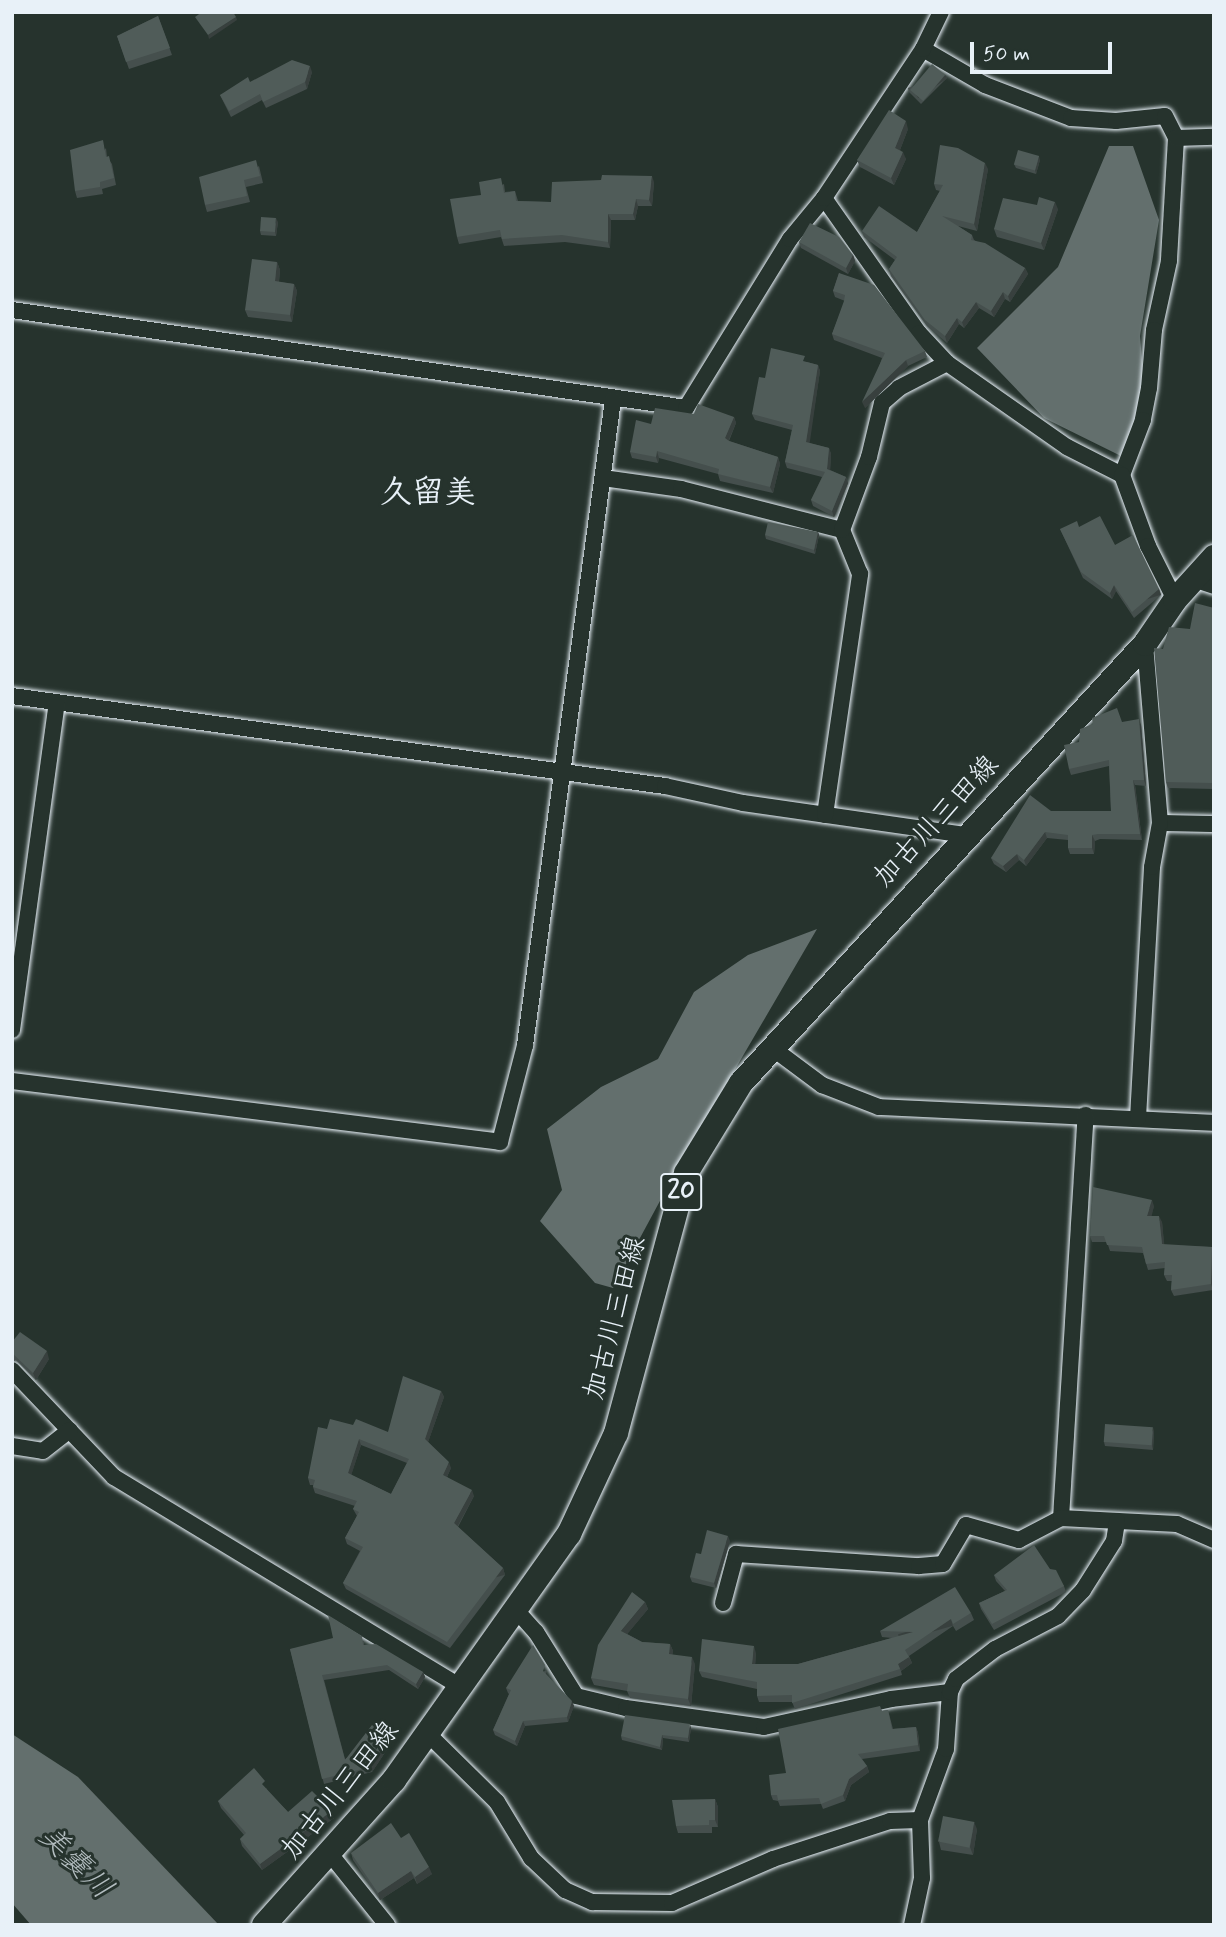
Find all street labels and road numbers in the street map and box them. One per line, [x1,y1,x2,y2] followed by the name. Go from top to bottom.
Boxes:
[867,749,1007,895] street label: 加古川三田線
[660,1170,702,1214] road number: 20
[578,1233,654,1403] street label: 加古川三田線
[275,1715,407,1867] street label: 加古川三田線

